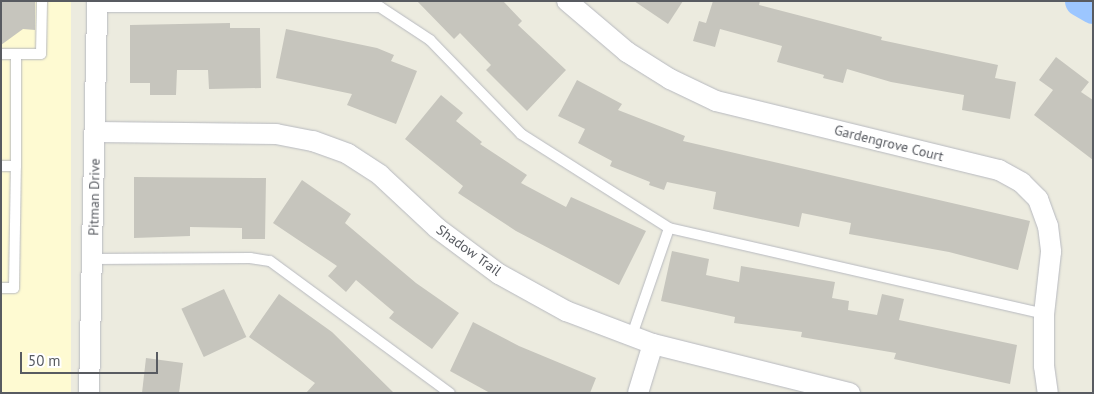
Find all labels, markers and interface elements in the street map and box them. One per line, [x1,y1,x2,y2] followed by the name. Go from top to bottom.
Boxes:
[833,121,945,165] street label: Gardengrove Court
[85,158,103,236] street label: Pitman Drive
[433,221,505,279] street label: Shadow Trail
[22,342,160,374] scale bar
[28,351,61,370] text: 50 m

